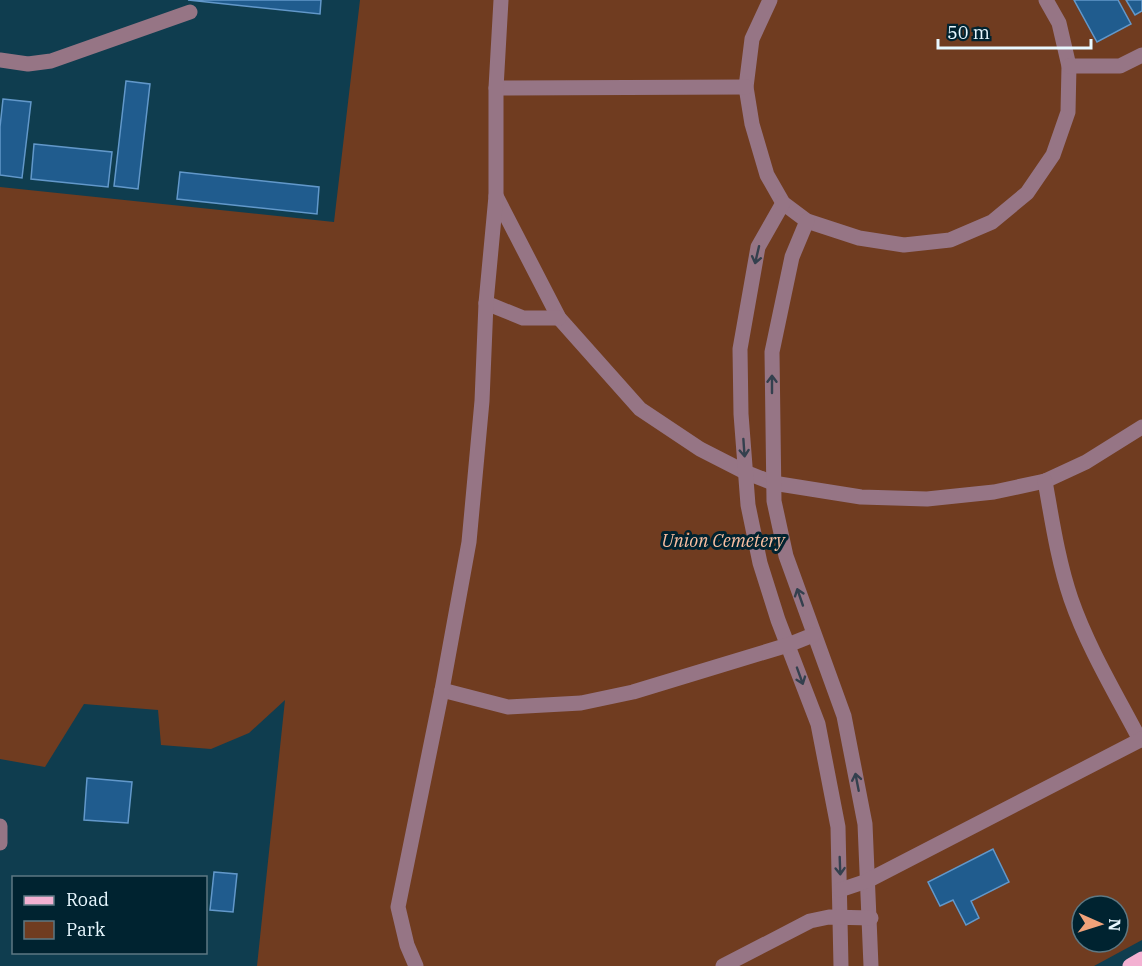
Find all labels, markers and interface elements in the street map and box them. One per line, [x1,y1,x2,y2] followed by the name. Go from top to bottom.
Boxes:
[938,12,1091,50] scale bar
[947,21,990,44] text: 50 m
[751,245,763,264] one-way arrow
[766,375,778,395] one-way arrow
[738,437,749,457] one-way arrow
[661,529,786,552] park label: Union Cemetery
[793,588,804,607] one-way arrow
[796,666,807,685] one-way arrow
[851,773,862,793] one-way arrow
[834,856,845,876] one-way arrow
[12,876,207,954] legend
[66,888,109,911] text: Road
[1070,894,1130,954] north arrow
[66,918,106,941] text: Park
[1105,918,1125,932] text: N

